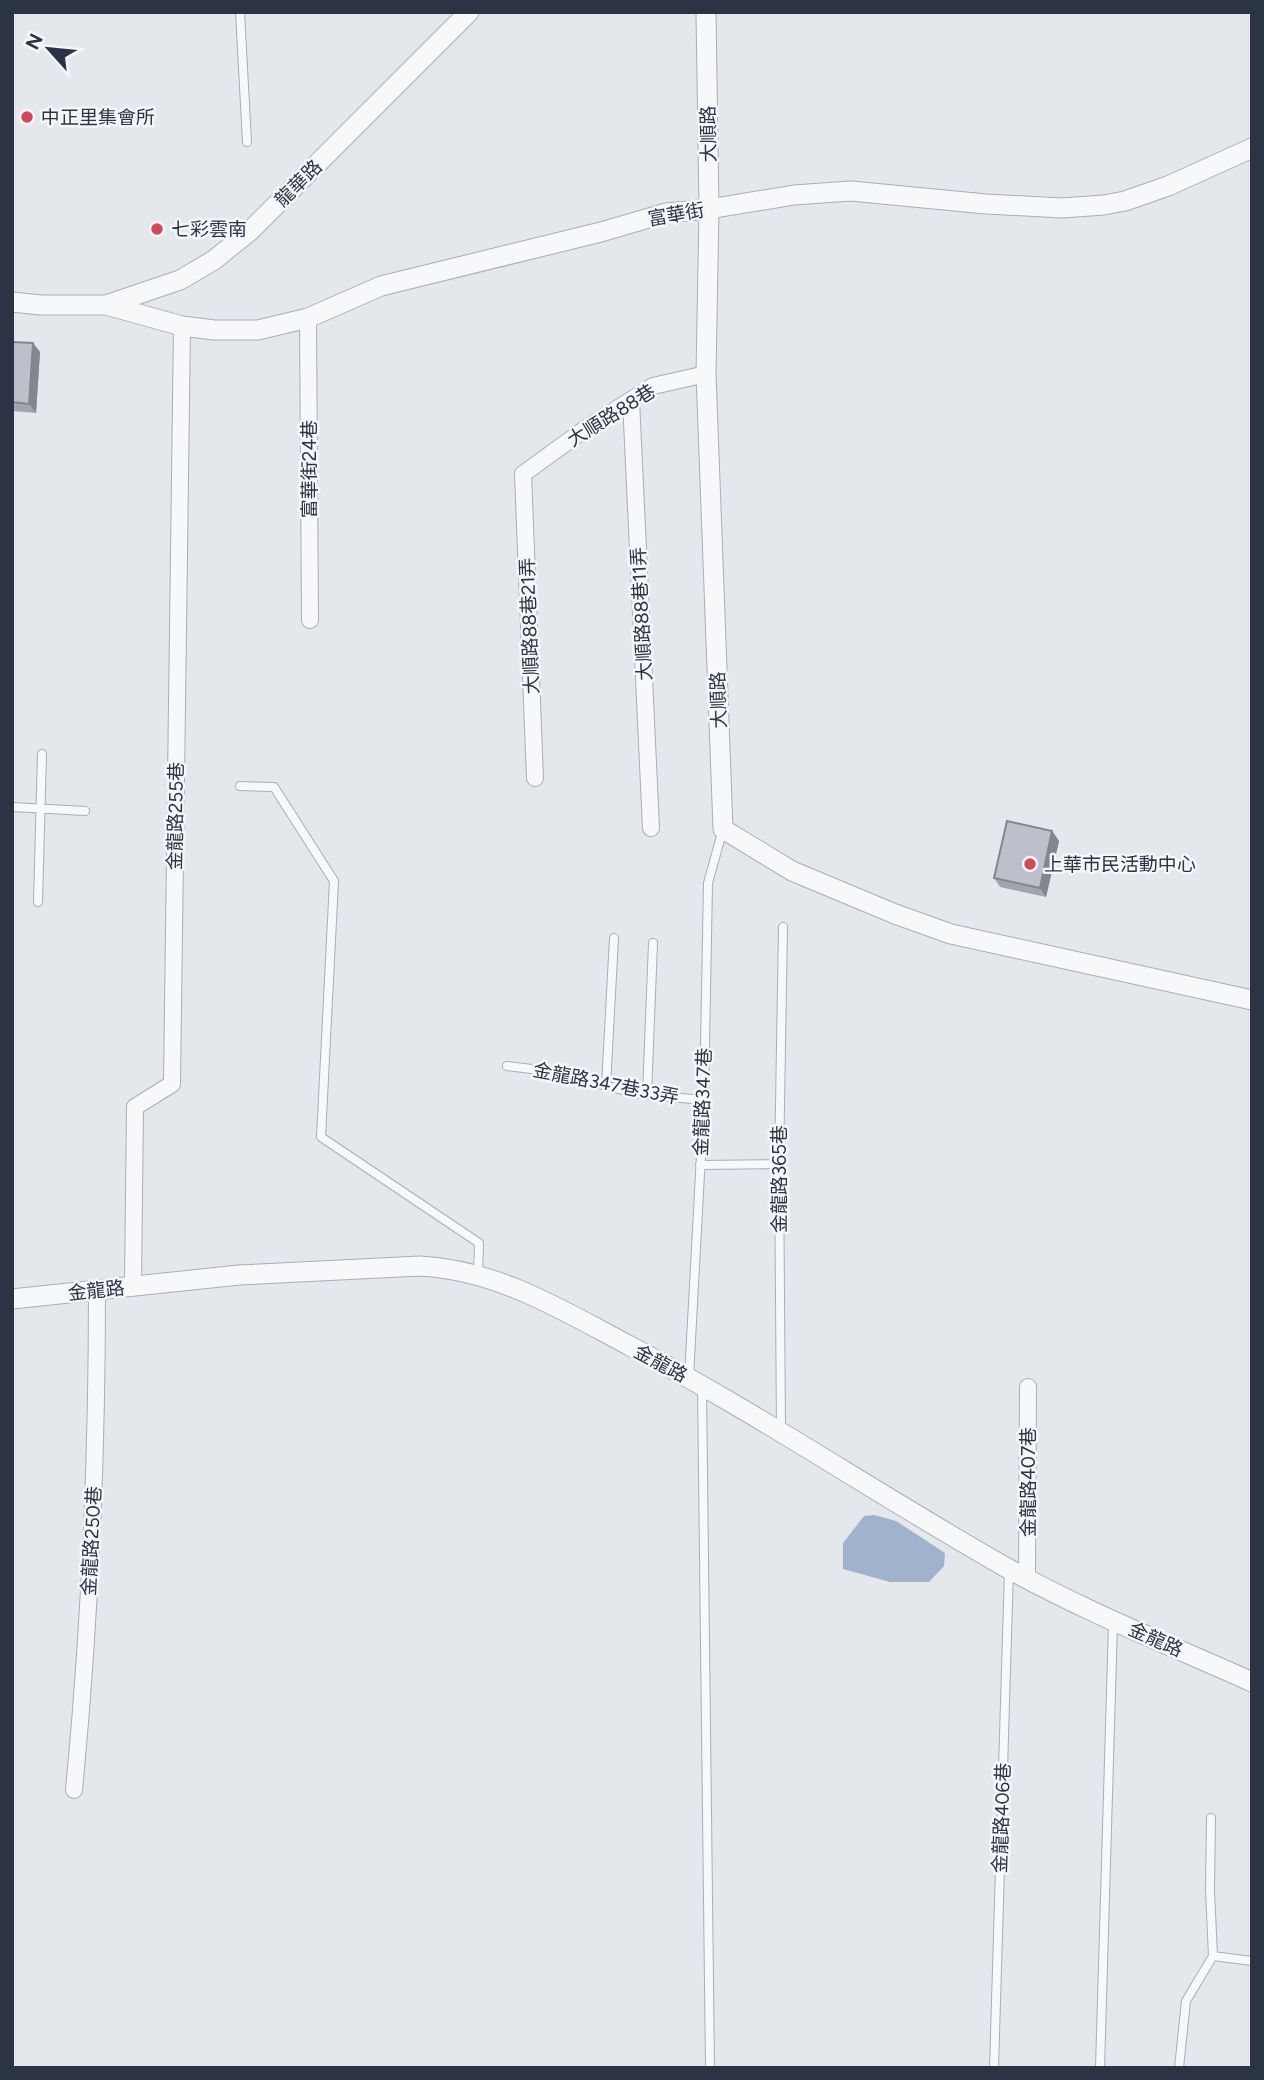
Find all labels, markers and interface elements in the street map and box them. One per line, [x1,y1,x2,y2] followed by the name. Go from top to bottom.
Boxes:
[14,14,84,84] north arrow
[21,30,48,53] text: N
[697,105,720,163] street label: 大順路
[41,106,155,129] place label: 中正里集會所
[19,109,35,125] marker: 中正里集會所
[270,155,327,212] street label: 龍華路
[646,198,706,231] street label: 富華街
[171,218,247,241] place label: 七彩雲南
[149,221,165,237] marker: 七彩雲南
[563,379,659,451] street label: 大順路88巷
[298,420,321,518] street label: 富華街24巷
[627,546,656,681] street label: 大順路88巷11弄
[516,557,543,695] street label: 大順路88巷21弄
[706,671,731,729] street label: 大順路
[163,762,188,870] street label: 金龍路255巷
[1044,853,1196,876] place label: 上華市民活動中心
[1022,856,1038,872] marker: 上華市民活動中心
[689,1047,716,1157] street label: 金龍路347巷
[531,1058,681,1109] street label: 金龍路347巷33弄
[768,1125,791,1233] street label: 金龍路365巷
[66,1276,126,1305] street label: 金龍路
[630,1340,691,1387] street label: 金龍路
[1017,1427,1040,1537] street label: 金龍路407巷
[77,1486,106,1596] street label: 金龍路250巷
[1125,1617,1187,1662] street label: 金龍路
[988,1762,1015,1874] street label: 金龍路406巷

